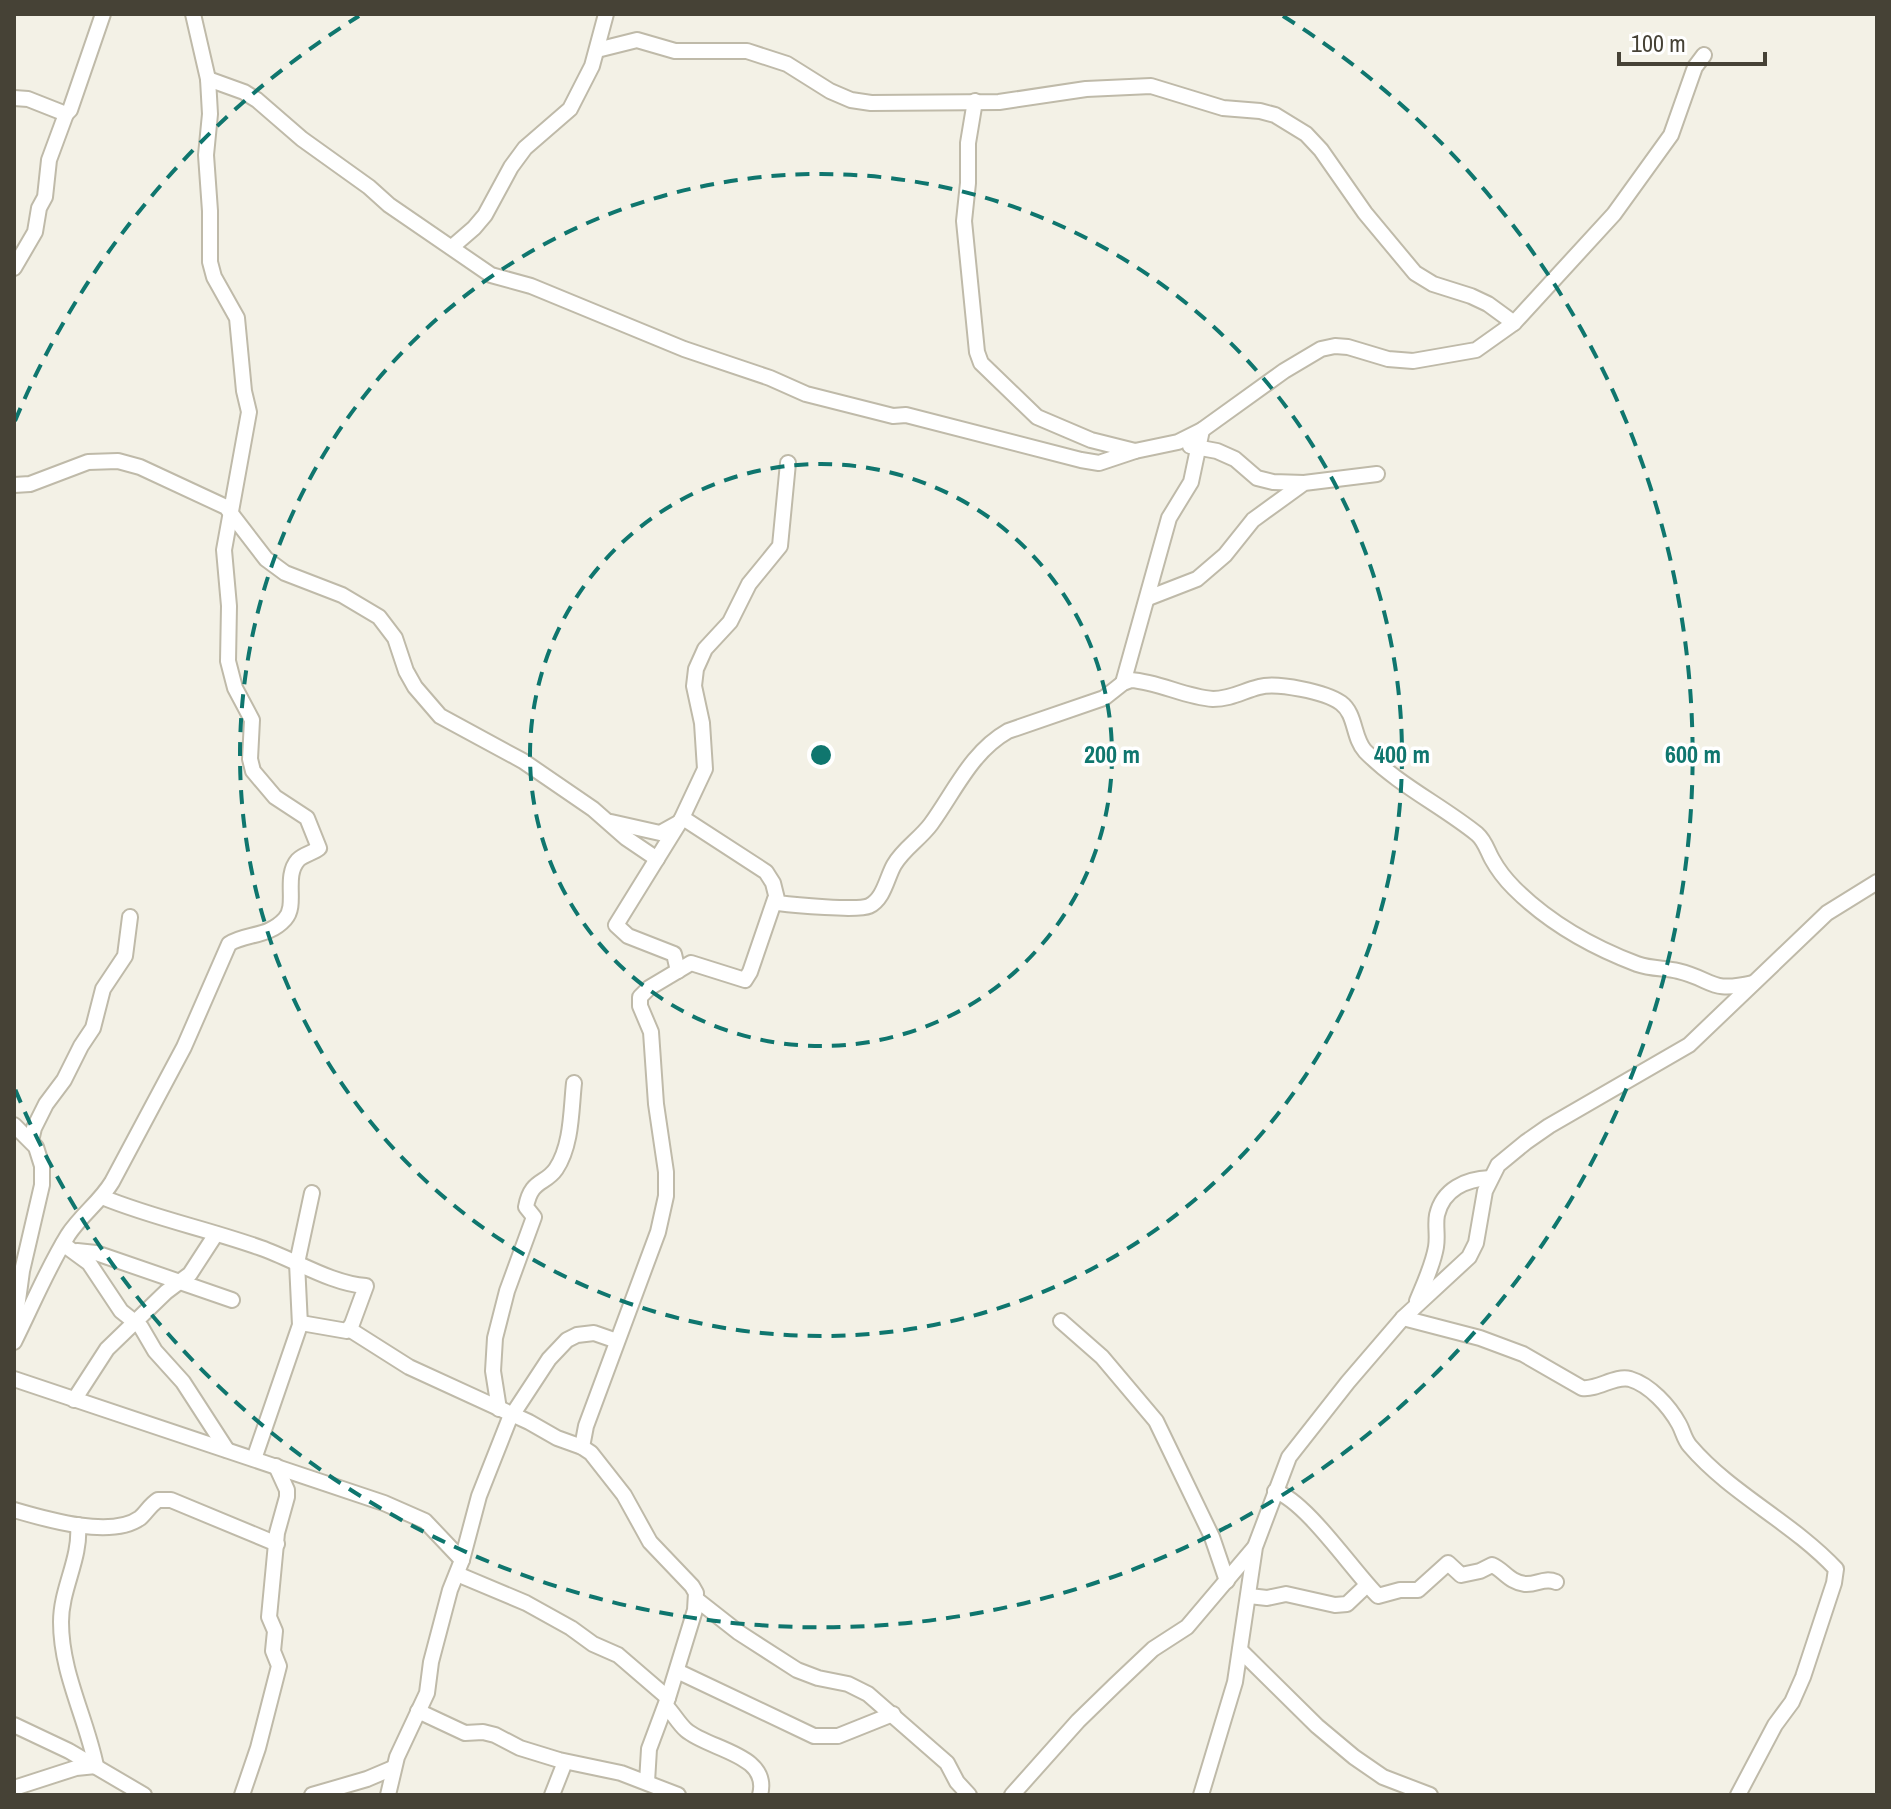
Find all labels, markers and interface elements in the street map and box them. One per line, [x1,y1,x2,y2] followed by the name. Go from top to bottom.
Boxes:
[1619,16,1765,66] scale bar
[1631,27,1686,59] text: 100 m
[1084,738,1140,770] text: 200 m
[1374,738,1430,770] text: 400 m
[1665,738,1721,770] text: 600 m
[807,741,835,769] centre of rings

